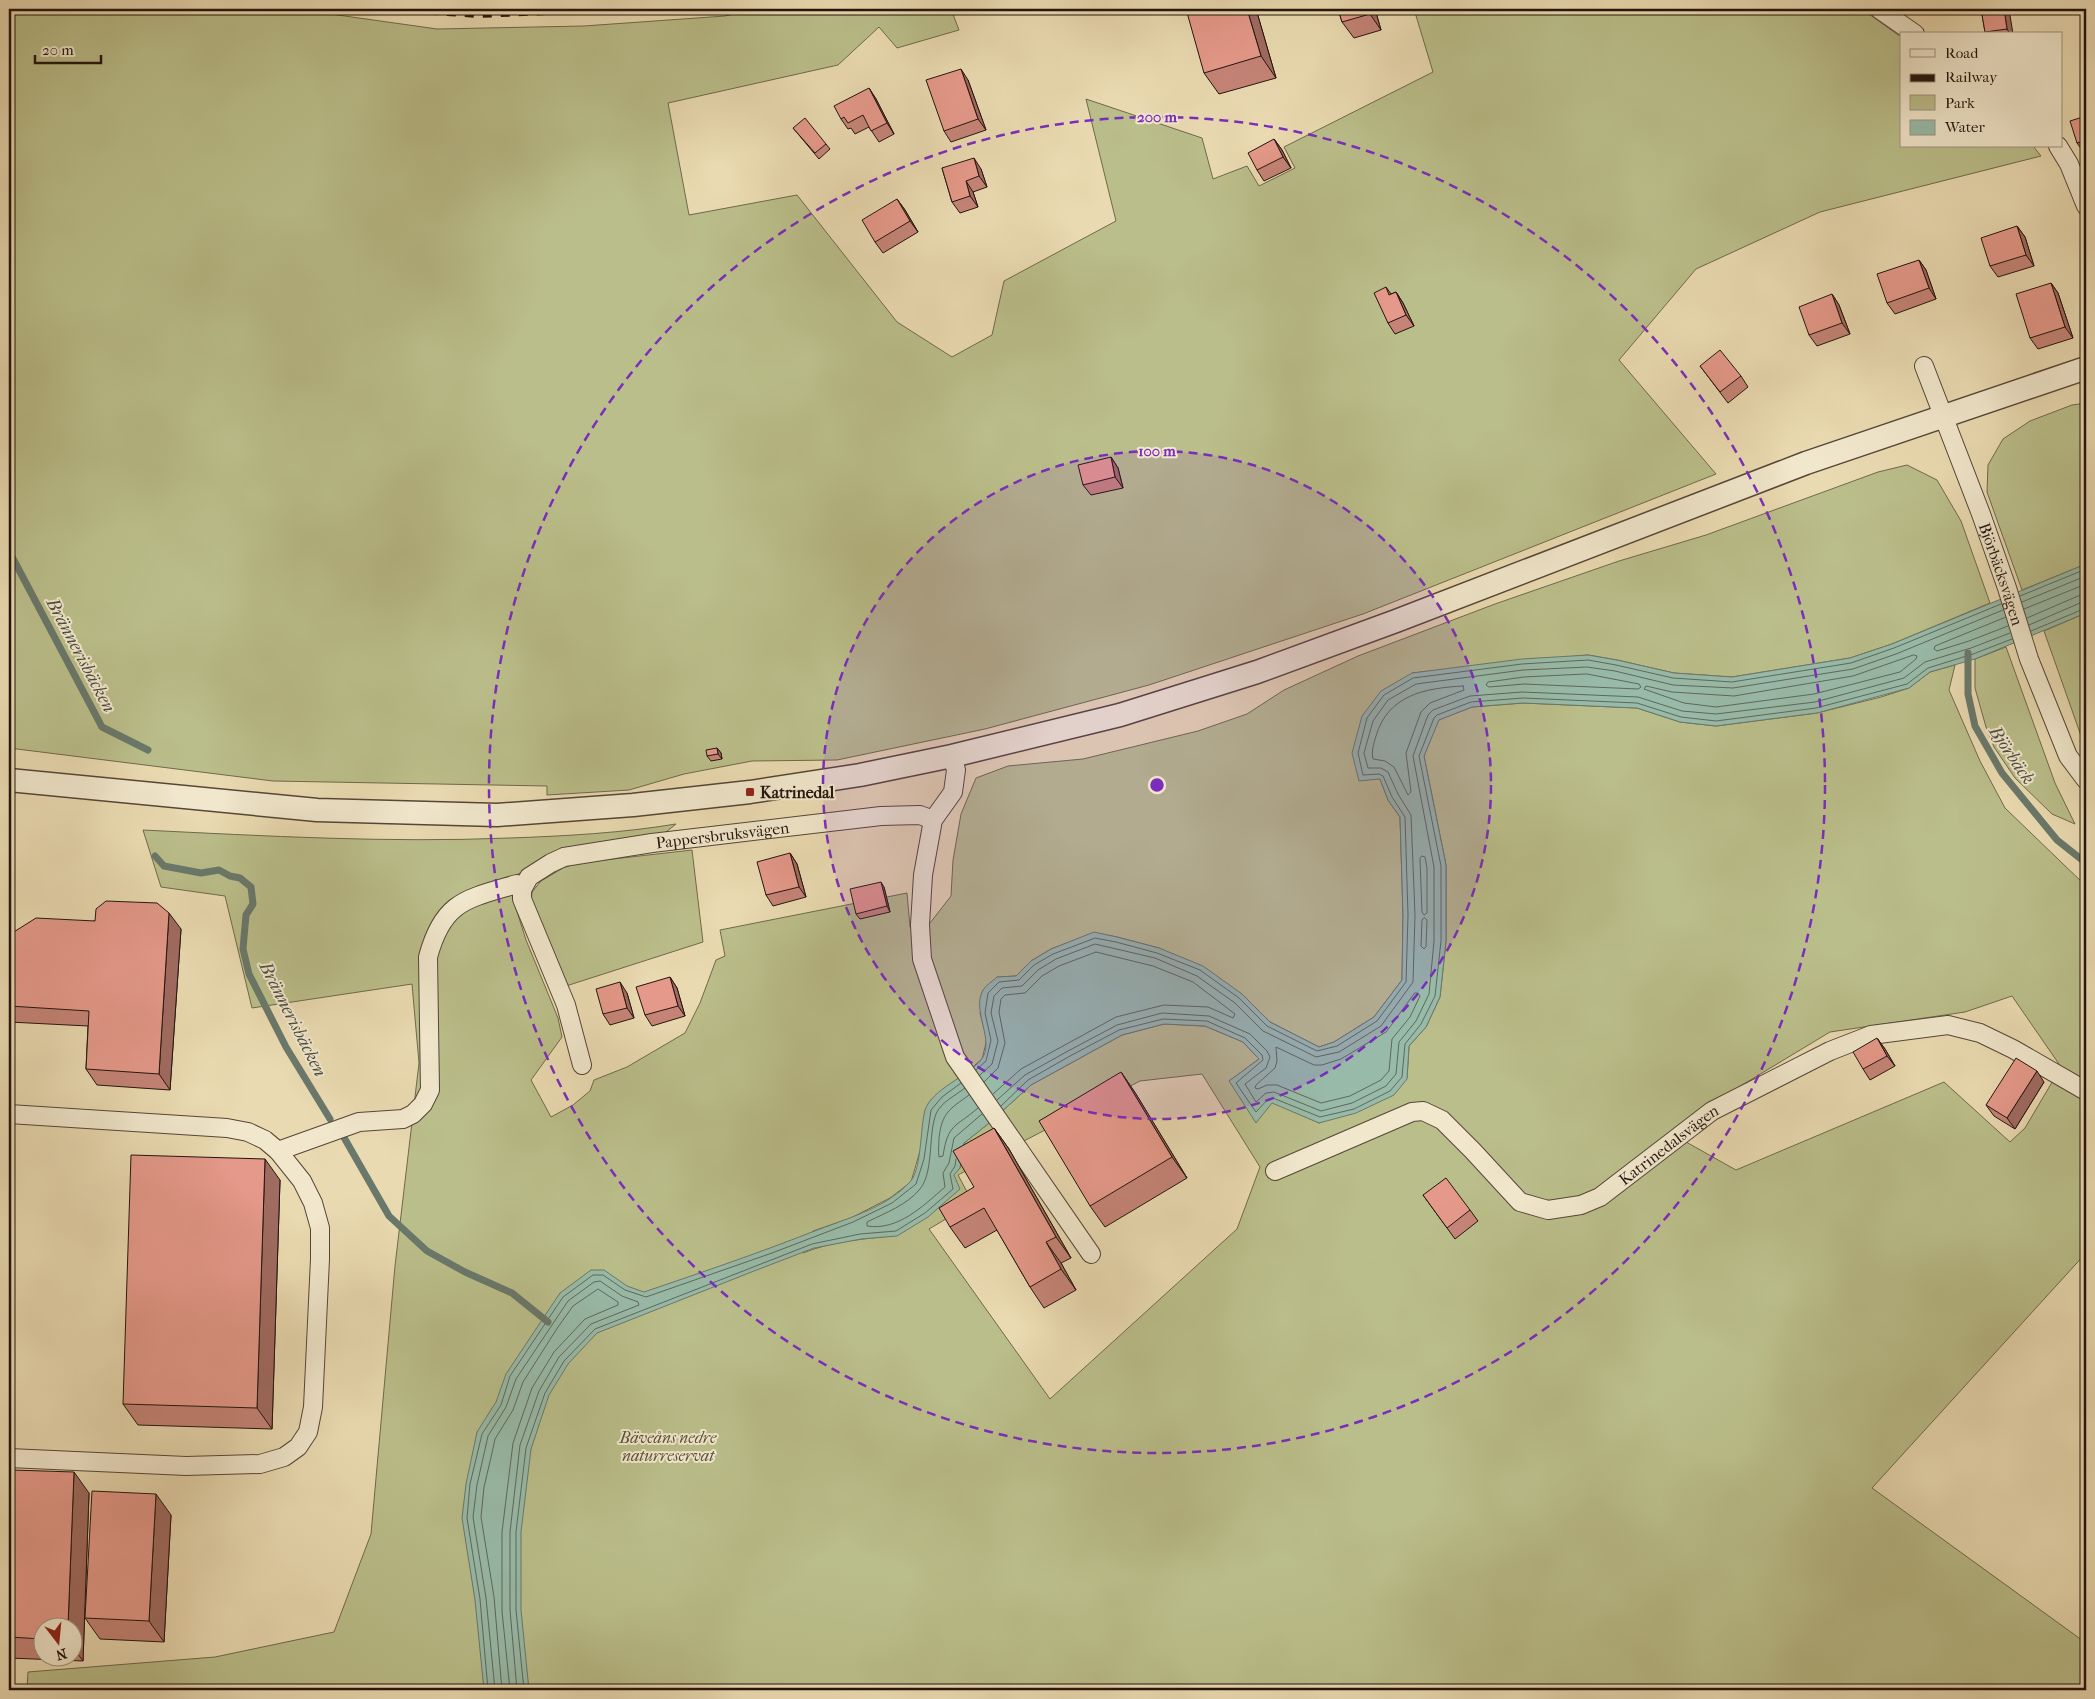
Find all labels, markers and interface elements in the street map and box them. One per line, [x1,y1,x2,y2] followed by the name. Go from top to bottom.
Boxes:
[35,32,101,64] scale bar
[1900,32,2062,148] legend
[42,41,74,59] text: 20 m
[1945,44,1979,62] text: Road
[1945,68,1998,86] text: Railway
[1945,94,1975,112] text: Park
[1137,108,1177,126] text: 200 m
[1944,118,1985,136] text: Water
[1138,442,1176,460] text: 100 m
[1975,520,2027,628] street label: Björbäcksvägen
[41,594,120,716] water label: Brännerisbäcken
[1984,721,2039,788] water label: Björbäck
[1148,776,1166,794] centre of rings
[760,783,835,802] place label: Katrinedal
[744,786,756,798] marker: Katrinedal
[655,818,791,852] street label: Pappersbruksvägen
[254,957,331,1080] water label: Brännerisbäcken
[1615,1100,1722,1189] street label: Katrinedalsvägen
[619,1428,717,1465] park label: Bäveåns nedre naturreservat
[32,1616,82,1666] north arrow
[54,1644,69,1664] text: N

